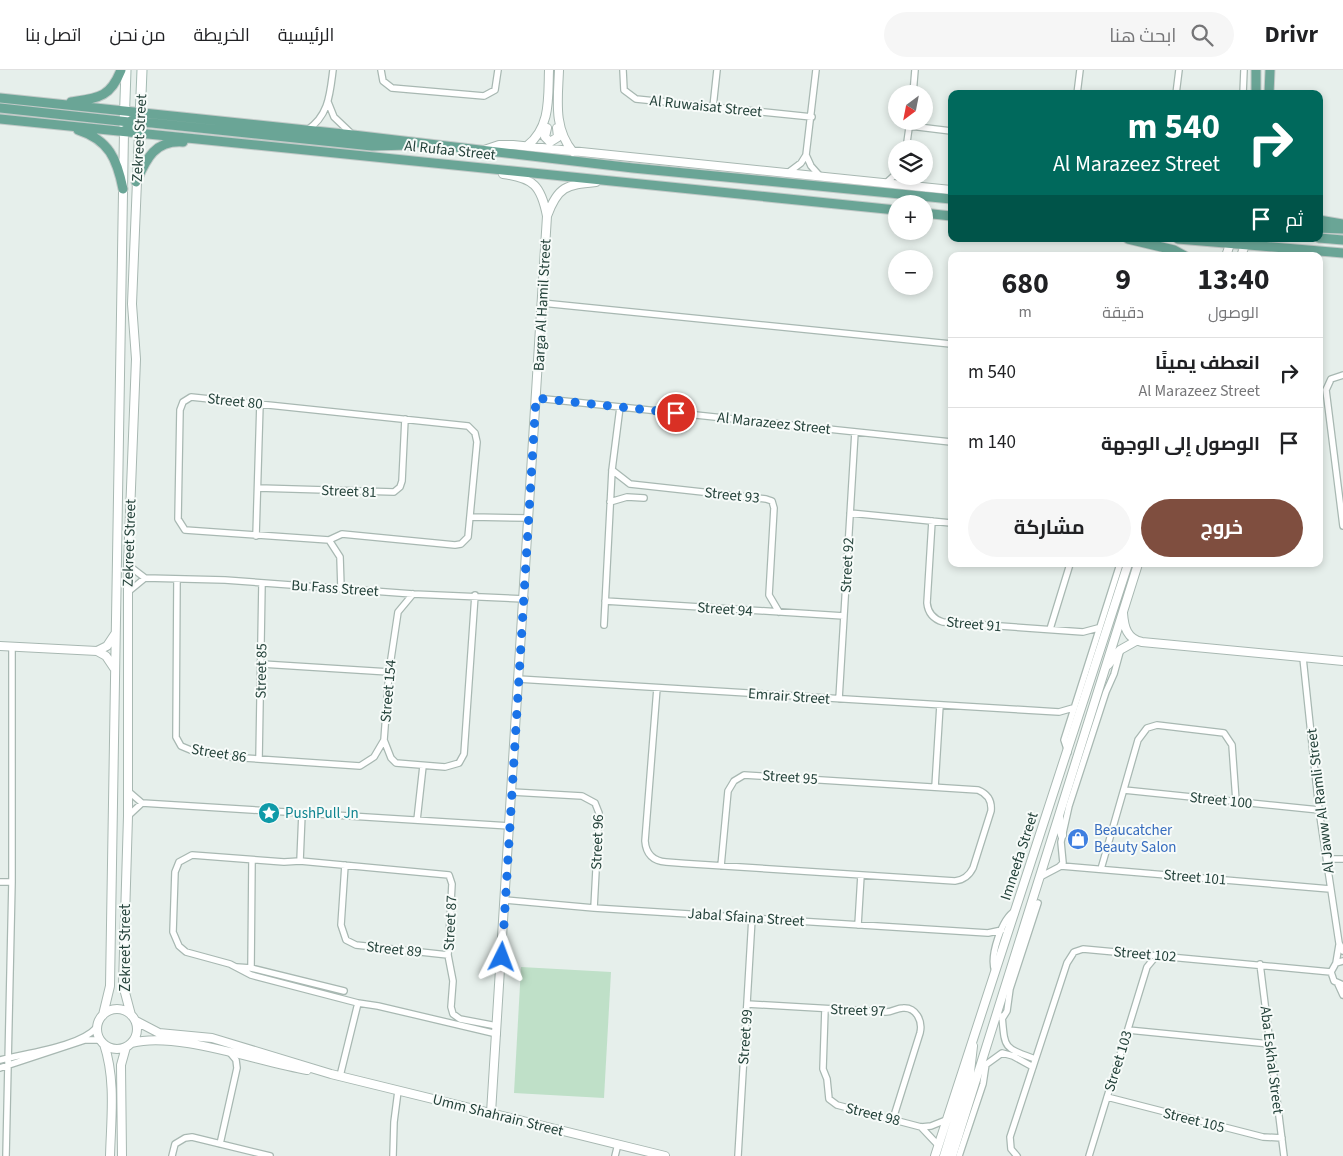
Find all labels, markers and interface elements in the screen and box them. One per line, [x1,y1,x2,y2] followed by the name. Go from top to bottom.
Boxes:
[884,12,1234,57] search box
[1264,17,1318,52] text: Drivr
[1188,21,1216,49] icon: search
[25,23,82,48] text: اتصل بنا
[110,23,166,48] text: من نحن
[194,23,250,48] text: الخريطة
[278,23,334,48] text: الرئيسية
[1109,23,1176,50] text: ابحث هنا
[888,85,932,130] north arrow
[888,85,933,295] map controls
[649,90,763,123] street label: Al Ruwaisat Street
[127,93,152,183] street label: Zekreet Street
[1128,102,1220,152] text: 540 m
[1238,110,1303,175] icon: right
[403,135,497,166] street label: Al Rufaa Street
[888,140,933,185] button: layers
[1053,148,1220,180] text: Al Marazeez Street
[888,195,933,240] button: +
[1247,205,1275,233] icon: arrive
[1285,207,1303,234] text: ثم
[529,238,556,372] street label: Barga Al Hamil Street
[888,250,933,295] button: −
[1115,258,1131,301] text: 9
[1197,258,1270,301] text: 13:40
[1001,262,1049,305] text: 680
[1019,301,1032,323] text: m
[1102,302,1144,324] text: دقيقة
[1208,302,1259,324] text: الوصول
[1155,350,1260,377] text: انعطف يمينًا
[968,359,1016,386] text: 540 m
[1275,359,1303,387] icon: right
[1138,380,1260,402] text: Al Marazeez Street
[206,388,264,415] street label: Street 80
[655,392,697,434] pin
[662,399,690,427] icon: arrive
[716,407,832,440] street label: Al Marazeez Street
[968,429,1016,456] text: 140 m
[1275,429,1303,457] icon: arrive
[1101,431,1260,458] text: الوصول إلى الوجهة
[321,480,377,503] street label: Street 81
[703,482,761,509] street label: Street 93
[117,499,142,587] street label: Zekreet Street
[968,499,1131,557] button: مشاركة
[1141,499,1303,557] button: خروج
[836,537,859,593] street label: Street 92
[291,575,379,602] street label: Bu Fass Street
[697,597,754,622] street label: Street 94
[945,612,1003,637] street label: Street 91
[251,643,272,699] street label: Street 85
[375,658,402,723] street label: Street 154
[747,683,831,710] street label: Emrair Street
[1301,727,1340,875] street label: Al Jaww Al Ramli Street
[190,739,248,768] street label: Street 86
[762,765,818,790] street label: Street 95
[1189,787,1253,814] street label: Street 100
[257,801,281,825] place icon: PushPull Jn
[285,803,359,824] place label: PushPull Jn
[995,809,1044,903] street label: Imneefa Street
[586,814,609,870] street label: Street 96
[1094,820,1177,858] place label: Beaucatcher Beauty Salon
[1066,827,1090,851] shop icon: Beaucatcher Beauty Salon
[1163,864,1227,891] street label: Street 101
[439,895,462,951] street label: Street 87
[687,903,805,932] street label: Jabal Sfaina Street
[115,904,136,992] street label: Zekreet Street
[475,930,527,982] position arrow
[365,936,423,963] street label: Street 89
[1113,941,1177,968] street label: Street 102
[830,999,886,1022] street label: Street 97
[1254,1005,1289,1115] street label: Aba Eskhal Street
[733,1009,758,1065] street label: Street 99
[1099,1028,1138,1094] street label: Street 103
[430,1089,566,1142] street label: Umm Shahrain Street
[843,1098,902,1131] street label: Street 98
[1161,1103,1227,1138] street label: Street 105

